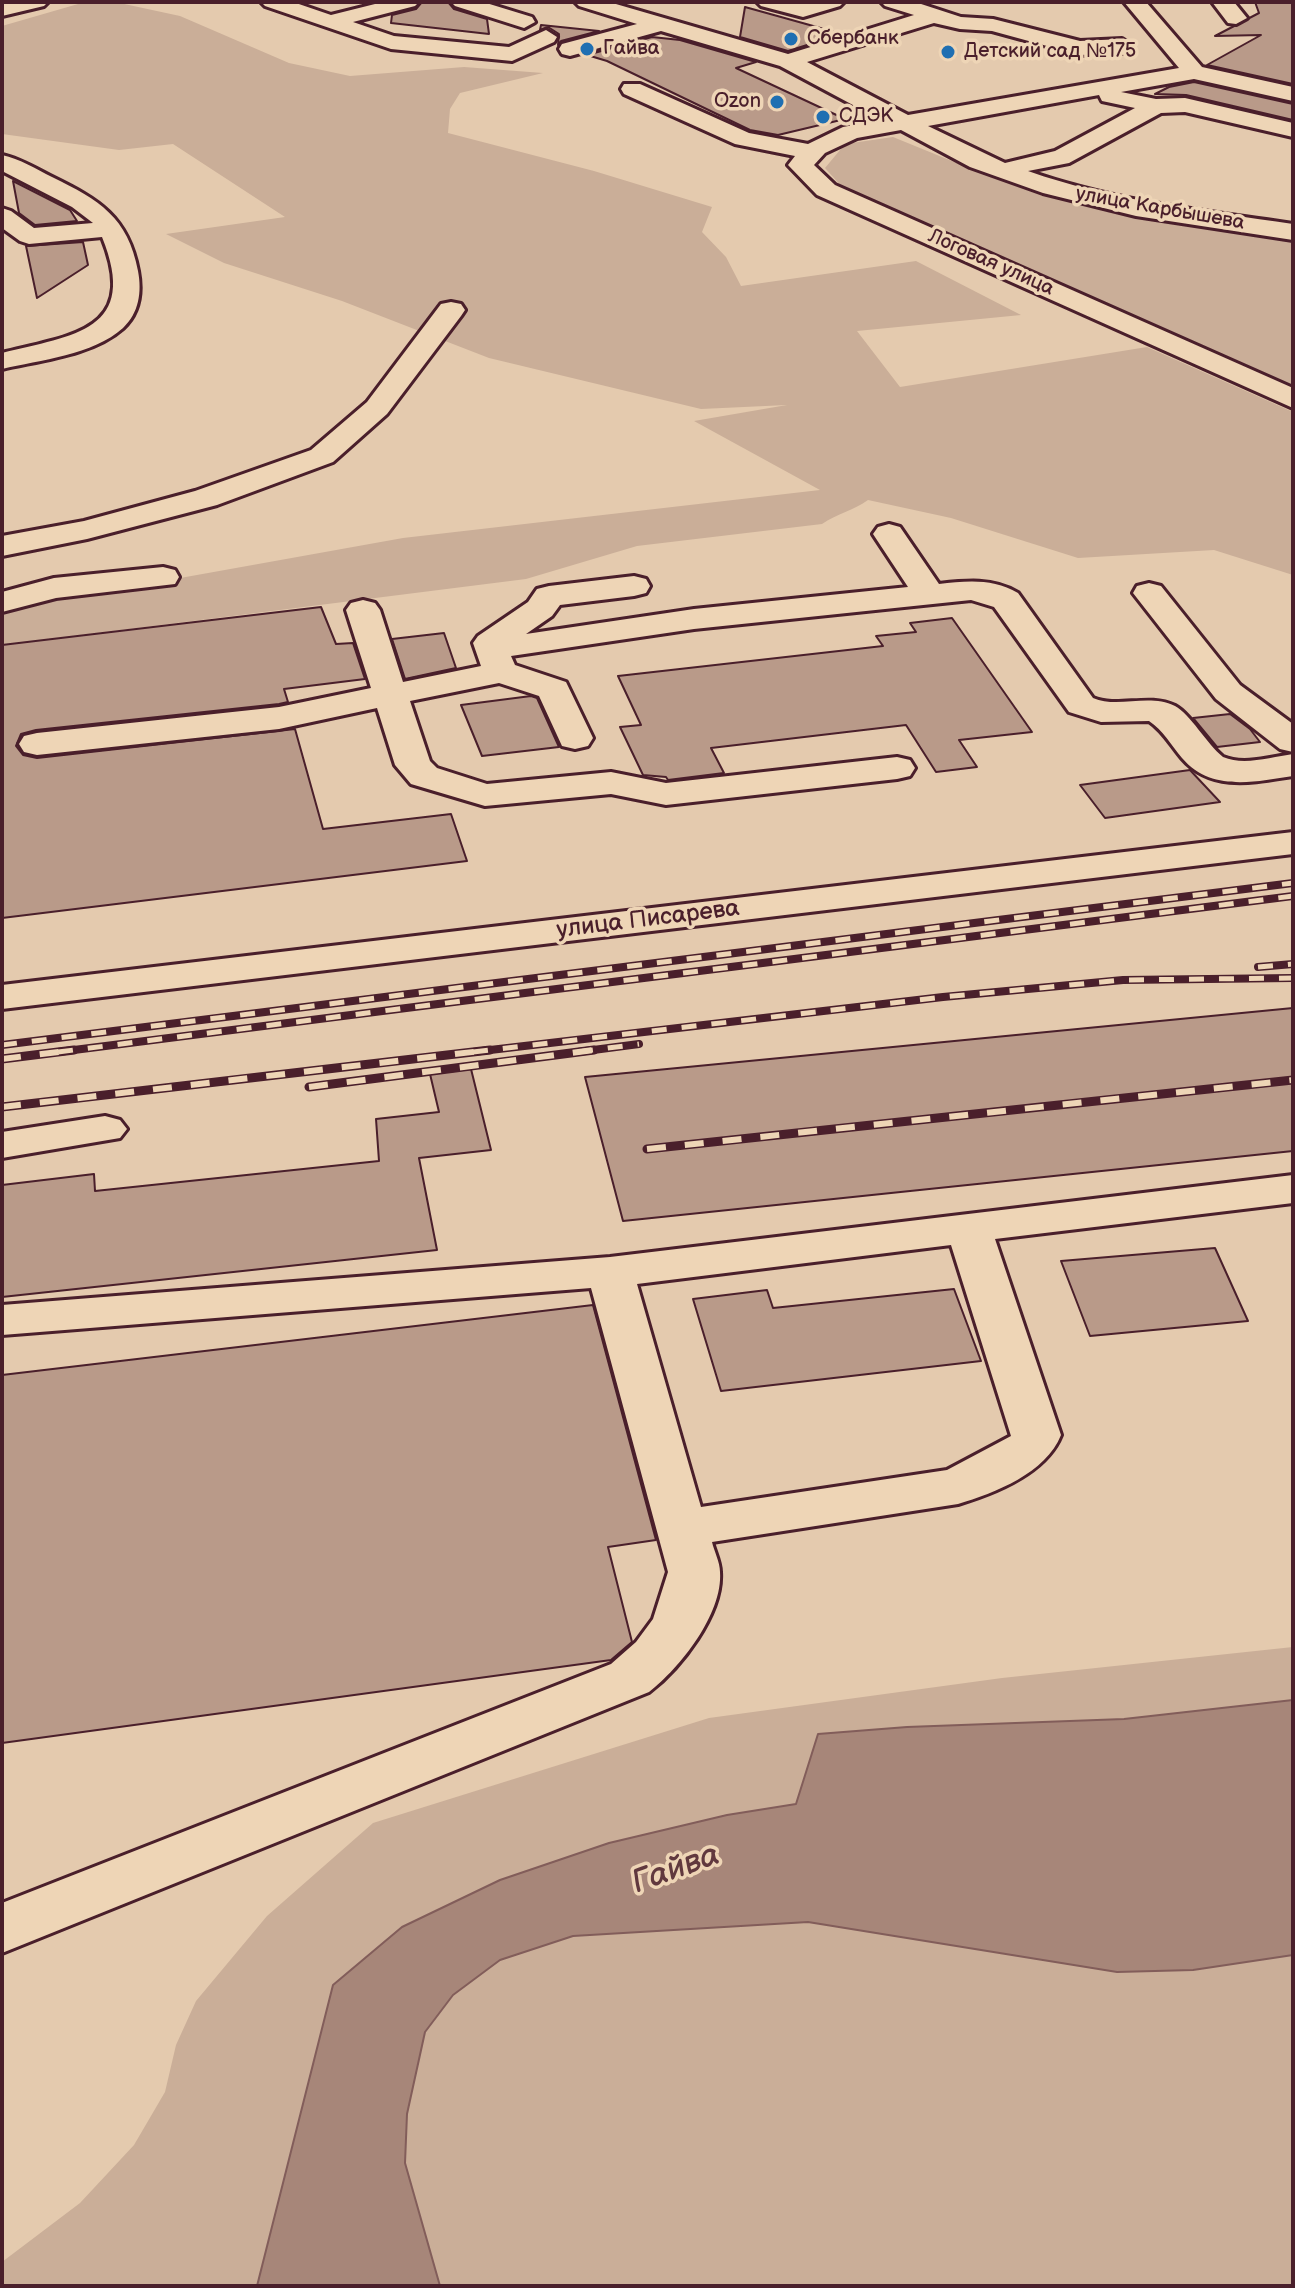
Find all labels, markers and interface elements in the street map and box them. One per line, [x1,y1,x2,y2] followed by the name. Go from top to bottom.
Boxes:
[807,27,899,51] place label: Сбербанк
[782,30,800,48] marker: Сбербанк
[603,37,660,61] place label: Гайва
[578,40,596,58] marker: Гайва
[964,40,1136,64] place label: Детский сад №175
[939,43,957,61] marker: Детский сад №175
[714,90,761,114] place label: Ozon
[768,93,786,111] marker: Ozon
[839,105,893,129] place label: СДЭК
[814,108,832,126] marker: СДЭК
[1074,182,1246,236] street label: улица Карбышева
[924,225,1058,301] street label: Логовая улица
[555,895,741,945] street label: улица Писарева
[627,1836,725,1904] water label: Гайва

